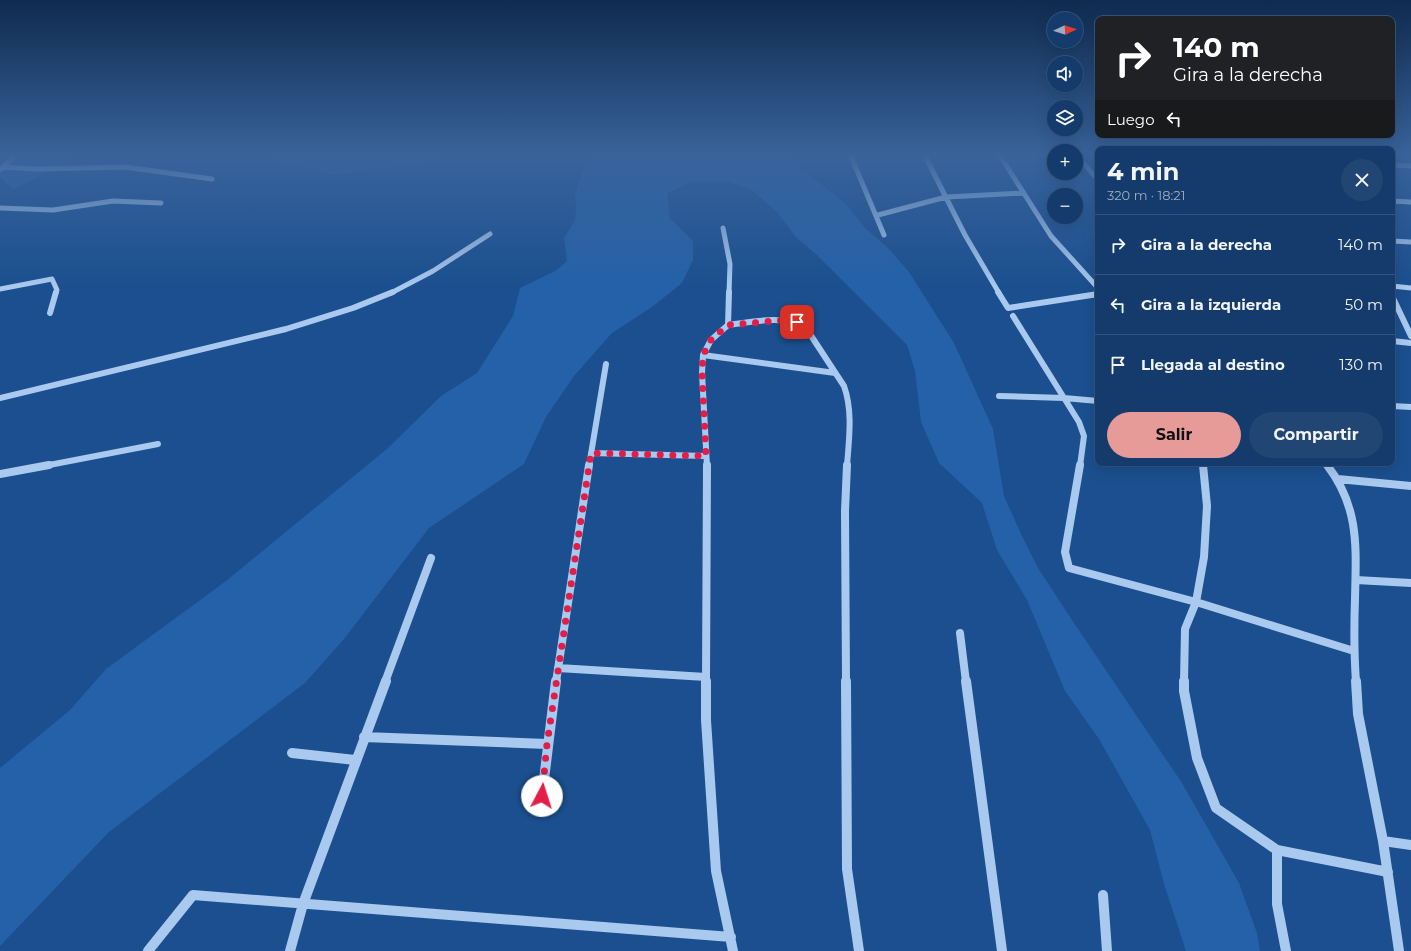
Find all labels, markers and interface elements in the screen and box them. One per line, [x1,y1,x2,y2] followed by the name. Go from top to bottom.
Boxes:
[1047,12,1083,48] north arrow
[1047,12,1083,224] map controls
[1173,30,1260,64] text: 140 m
[1107,32,1159,84] icon: right
[1047,56,1083,92] button: sound
[1173,64,1323,86] text: Gira a la derecha
[1047,100,1083,136] button: layers
[1163,108,1185,130] icon: left
[1107,110,1155,129] text: Luego
[1047,144,1083,180] button: +
[1107,157,1179,186] text: 4 min
[1341,159,1383,201] button: close
[1107,187,1185,203] text: 320 m · 18:21
[1047,188,1083,224] button: −
[1107,234,1129,256] icon: right
[1141,235,1272,254] text: Gira a la derecha
[1338,235,1383,254] text: 140 m
[1107,294,1129,316] icon: left
[1141,295,1281,314] text: Gira a la izquierda
[1345,295,1383,314] text: 50 m
[780,305,814,339] pin
[786,311,808,333] icon: arrive
[1107,354,1129,376] icon: arrive
[1141,355,1285,374] text: Llegada al destino
[1339,355,1383,374] text: 130 m
[1107,412,1241,458] button: Salir
[1249,412,1383,458] button: Compartir
[521,775,563,817] position arrow

